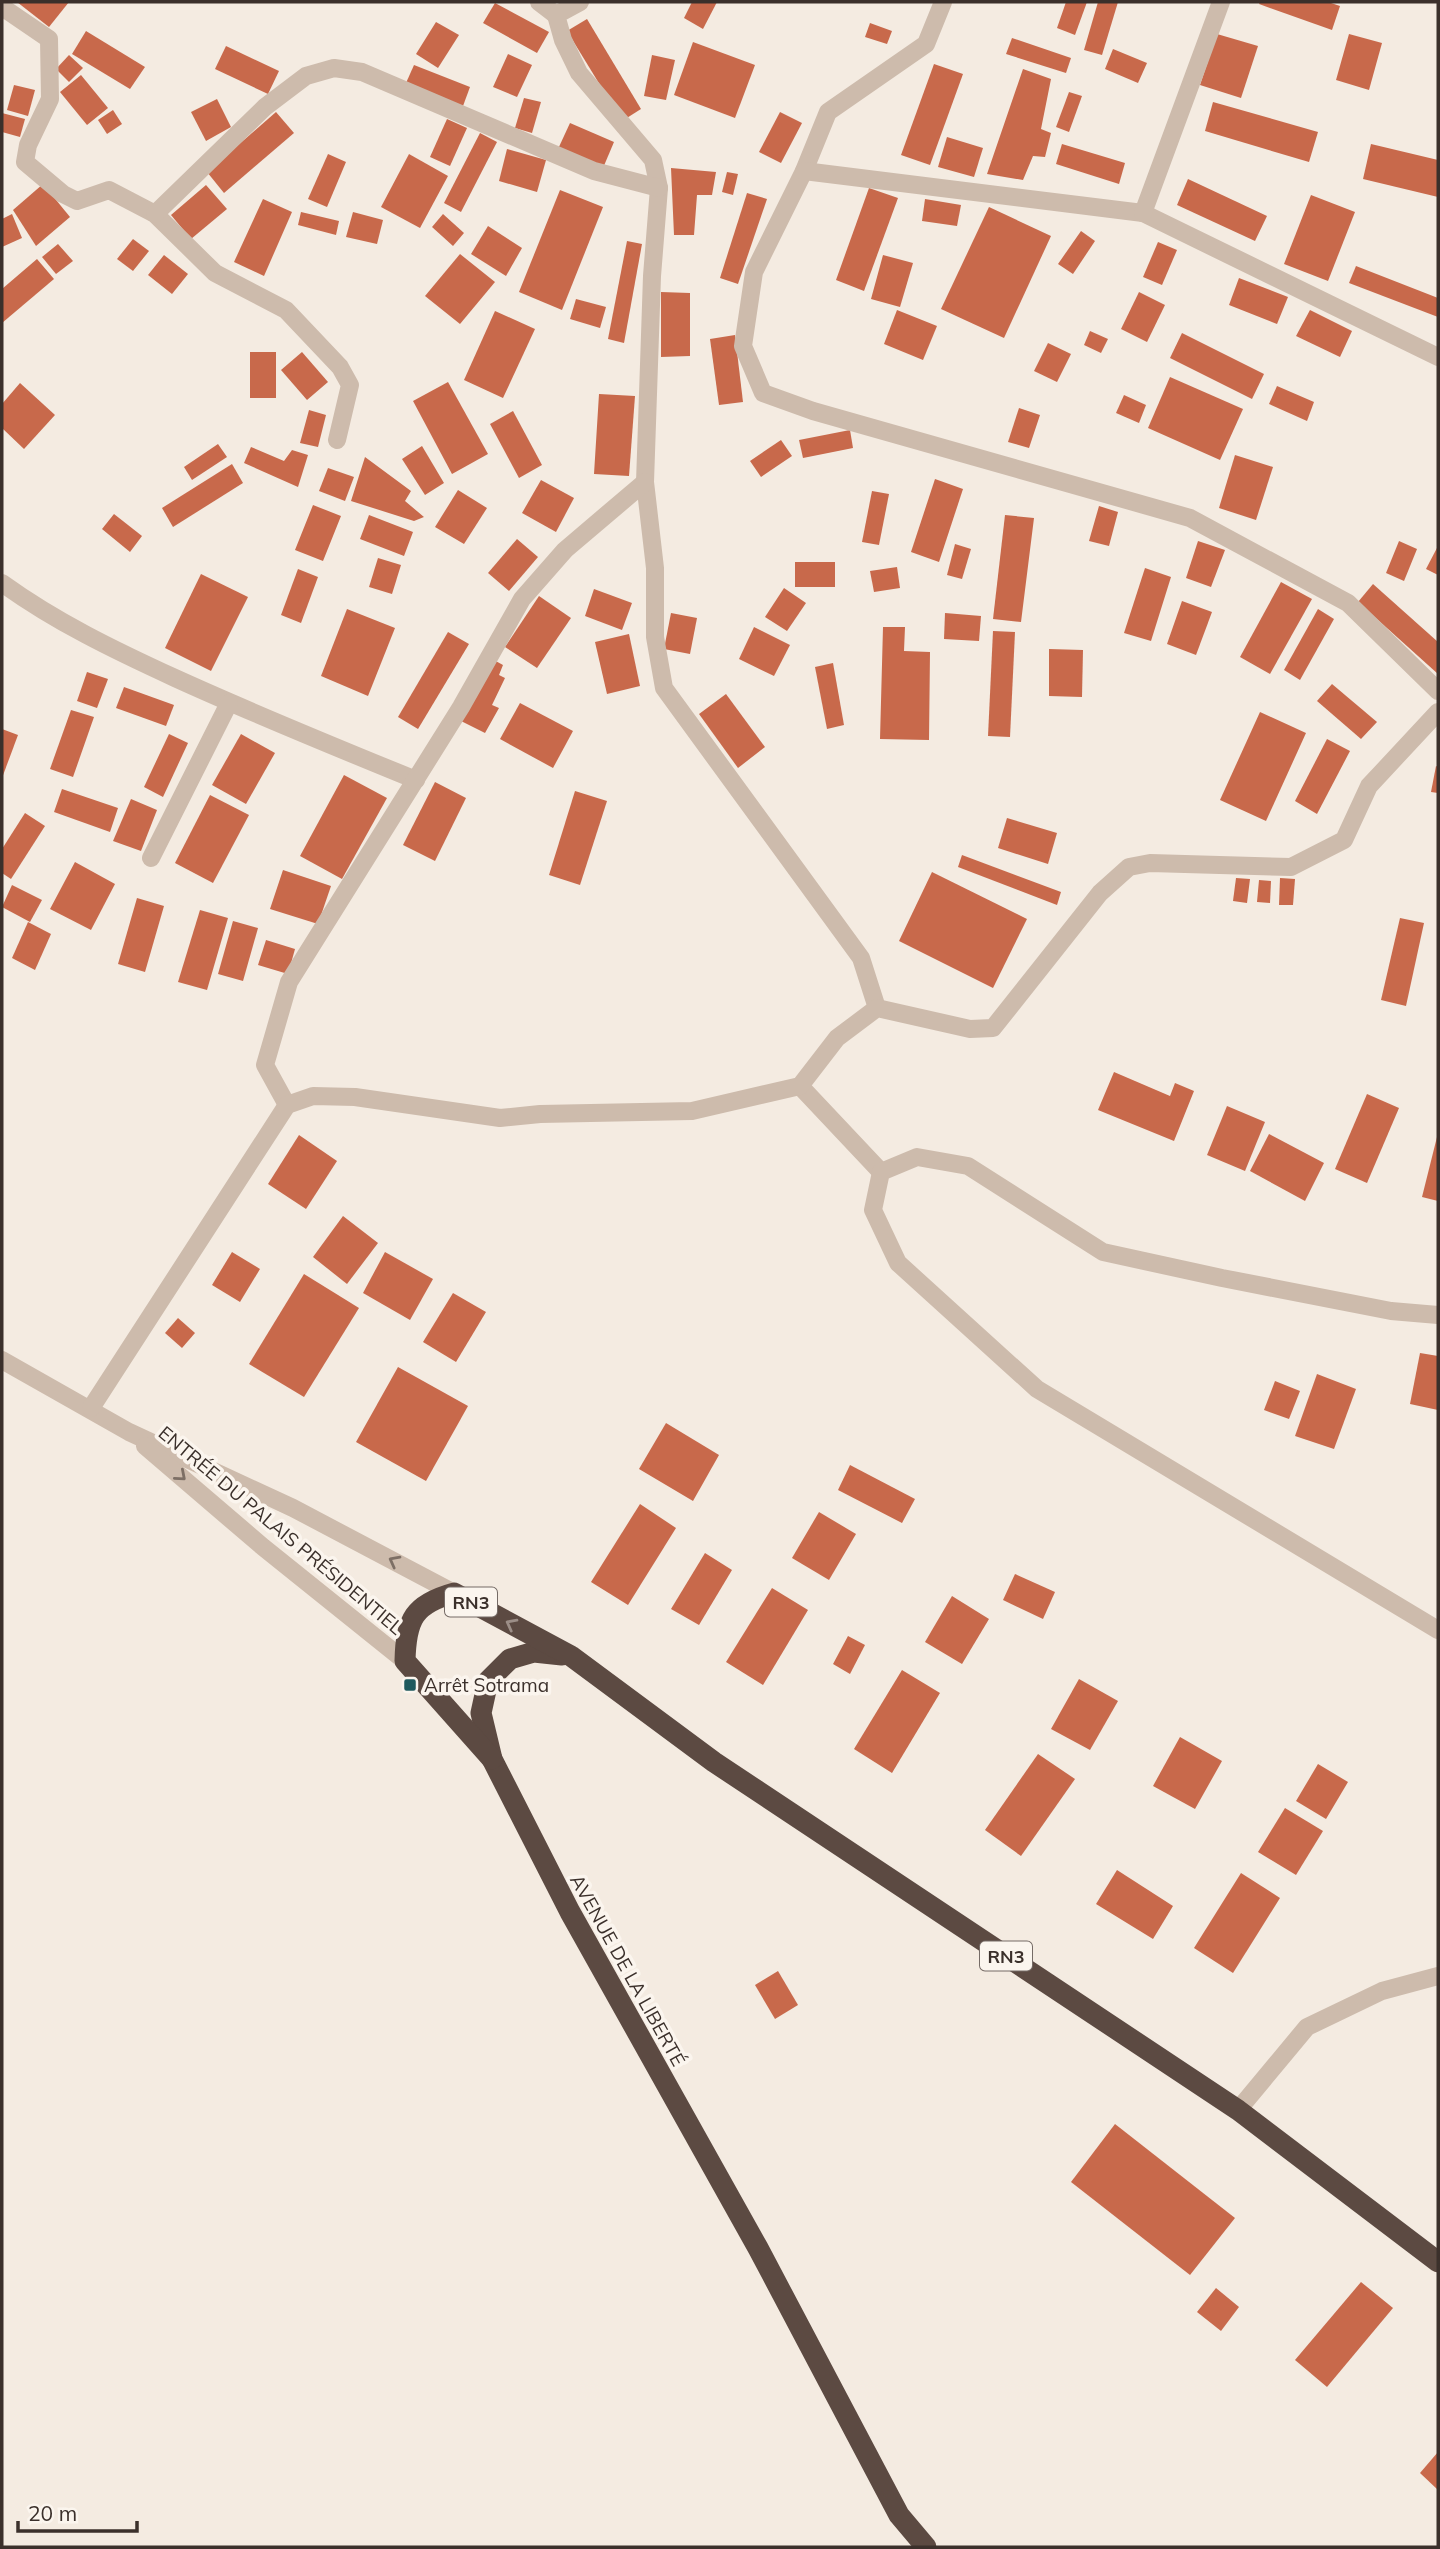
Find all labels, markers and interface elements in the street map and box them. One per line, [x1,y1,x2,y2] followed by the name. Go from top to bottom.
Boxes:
[154,1421,409,1640] street label: ENTRÉE DU PALAIS PRÉSIDENTIEL
[173,1468,186,1481] one-way arrow
[389,1556,401,1569] one-way arrow
[445,1588,497,1616] road number: RN3
[506,1619,518,1632] one-way arrow
[424,1673,549,1697] place label: Arrêt Sotrama
[402,1677,418,1693] marker: Arrêt Sotrama
[565,1870,691,2070] street label: AVENUE DE LA LIBERTÉ
[980,1942,1032,1970] road number: RN3
[18,2490,136,2534] scale bar
[28,2500,77,2526] text: 20 m

